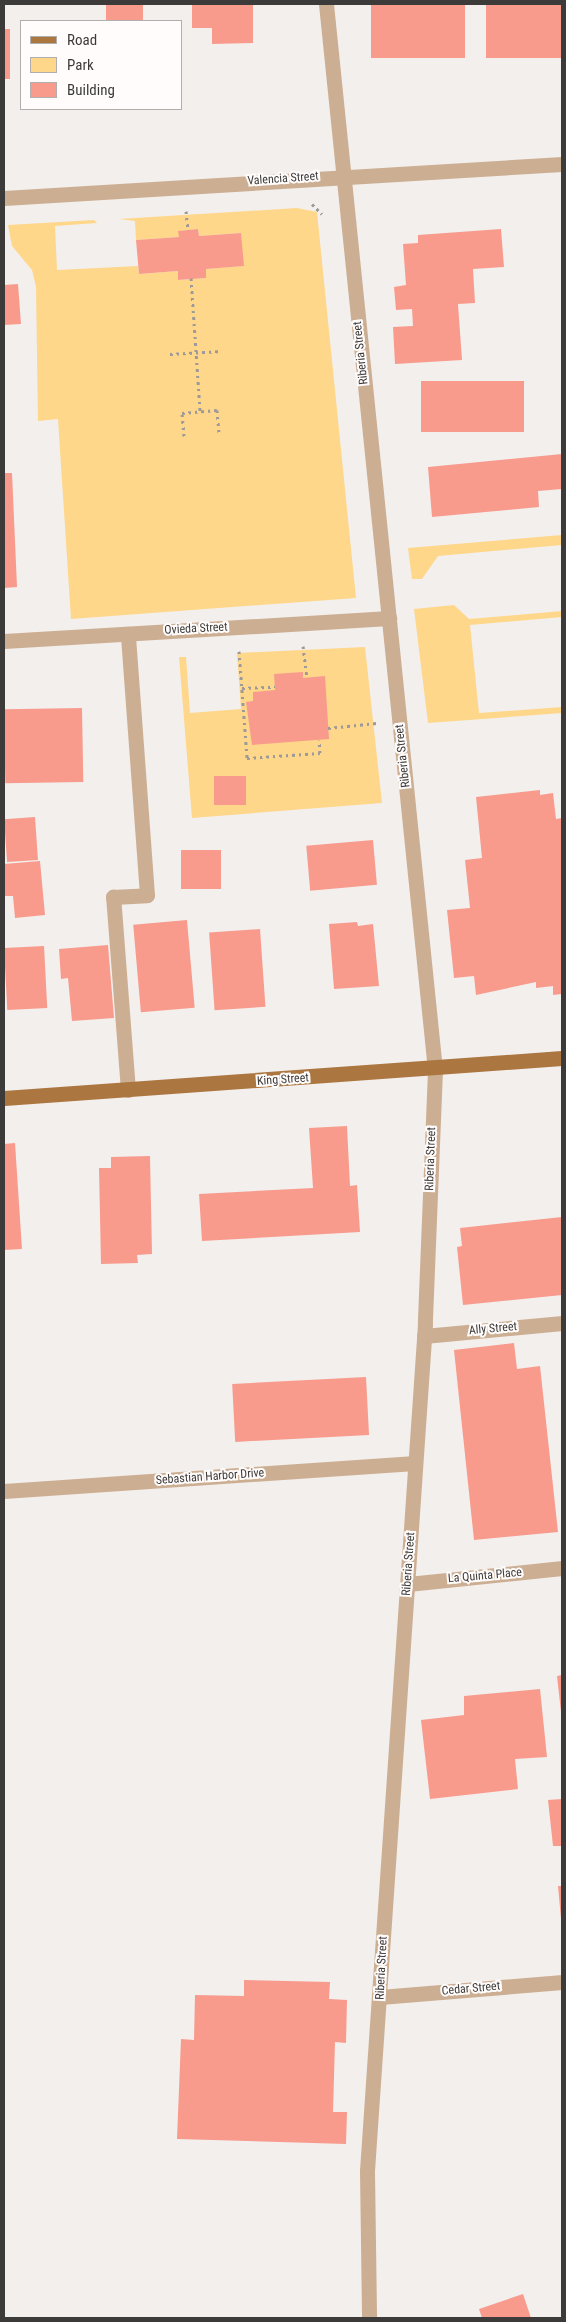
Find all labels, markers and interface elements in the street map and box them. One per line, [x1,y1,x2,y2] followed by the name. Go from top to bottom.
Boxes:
[20,20,182,110] legend
[67,31,97,49] text: Road
[67,56,94,74] text: Park
[67,81,115,99] text: Building
[247,169,319,189] street label: Valencia Street
[351,321,371,385] street label: Riberia Street
[164,620,228,638] street label: Ovieda Street
[393,724,413,788] street label: Riberia Street
[257,1071,309,1089] street label: King Street
[423,1127,439,1191] street label: Riberia Street
[468,1320,518,1338] street label: Ally Street
[155,1466,265,1488] street label: Sebastian Harbor Drive
[400,1532,418,1596] street label: Riberia Street
[447,1566,523,1586] street label: La Quinta Place
[373,1936,391,2000] street label: Riberia Street
[441,1979,501,1999] street label: Cedar Street

